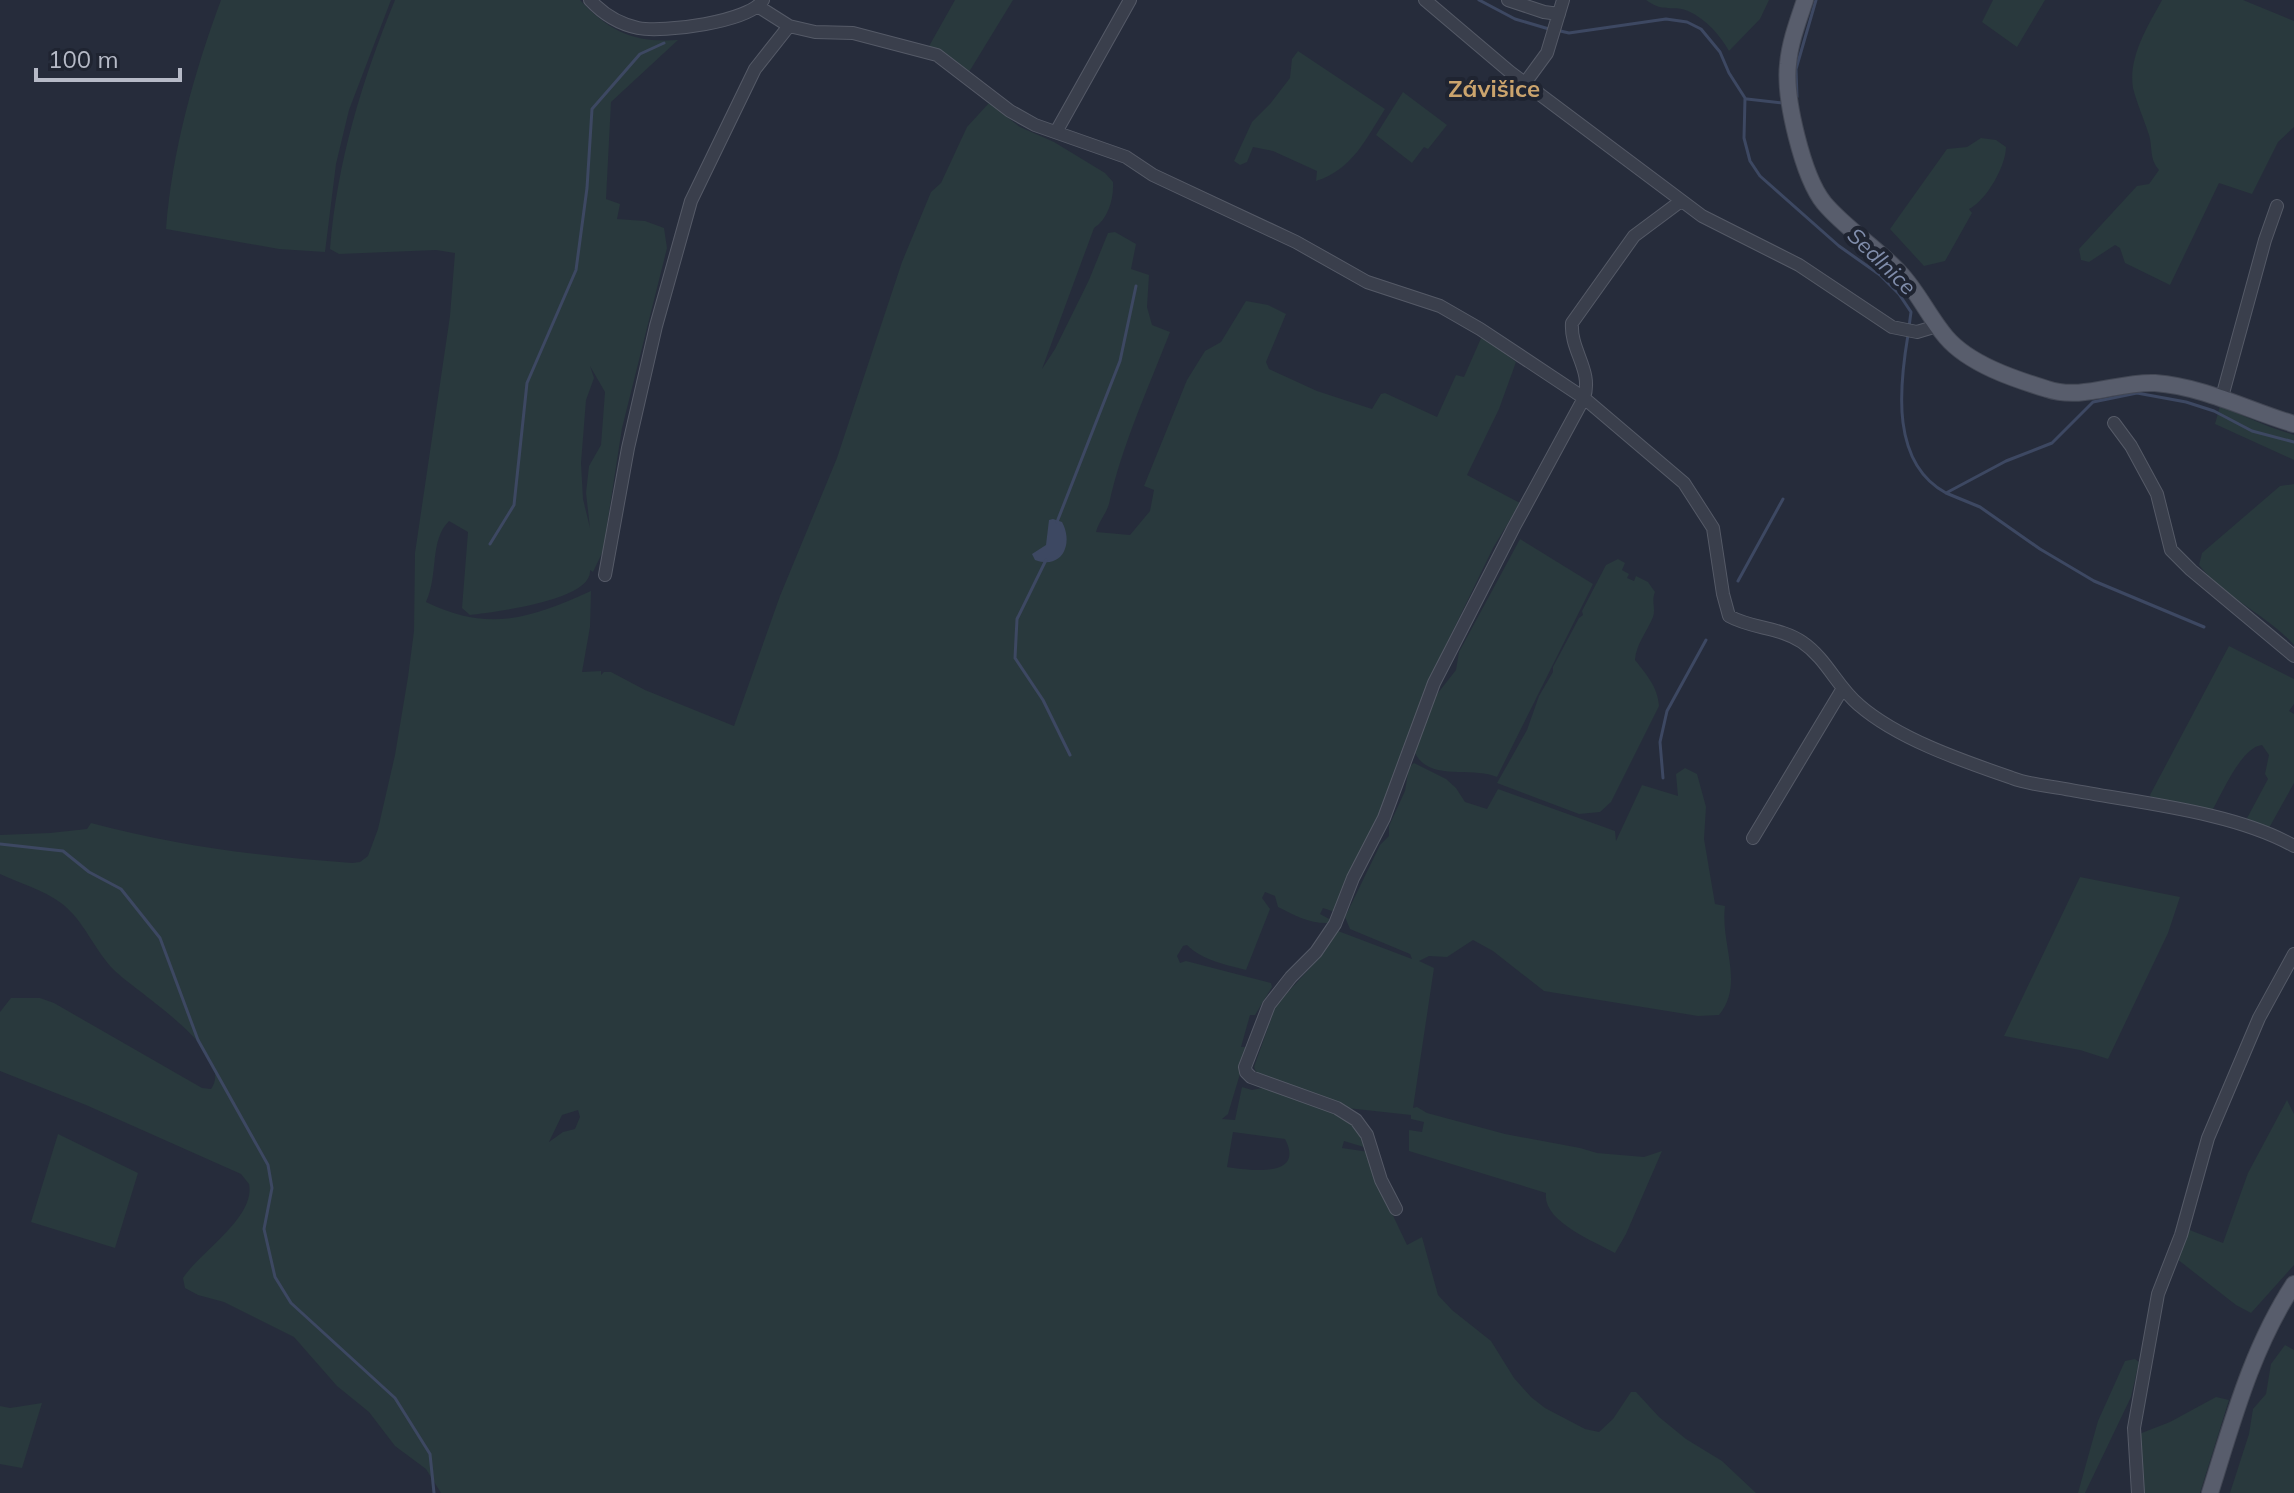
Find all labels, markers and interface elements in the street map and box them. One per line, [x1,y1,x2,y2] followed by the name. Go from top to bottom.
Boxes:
[36,32,180,82] scale bar
[48,44,119,74] text: 100 m
[1448,73,1540,103] district label: Závišice
[1842,221,1922,301] water label: Sedlnice

